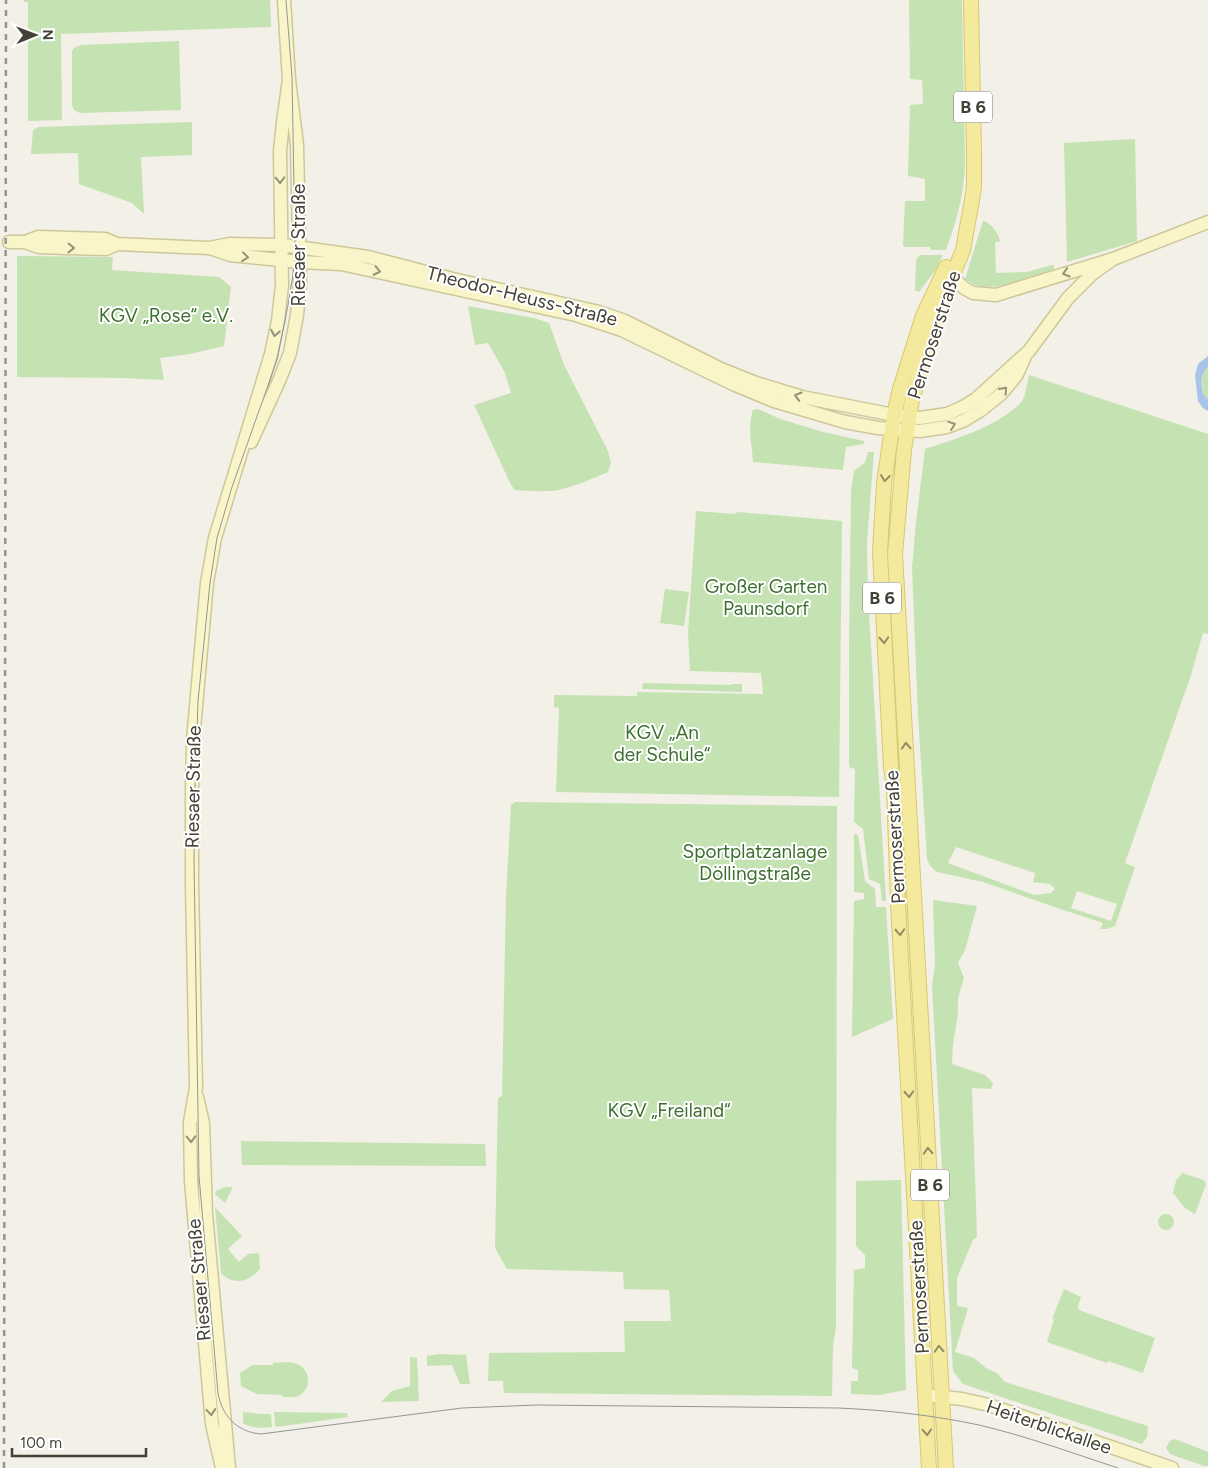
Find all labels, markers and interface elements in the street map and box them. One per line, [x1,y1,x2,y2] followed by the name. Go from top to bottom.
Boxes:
[10,10,60,60] north arrow
[39,29,56,40] text: N
[954,91,992,122] road number: B 6
[275,176,286,184] one-way arrow
[287,184,310,306] street label: Riesaer Straße
[68,243,75,253] one-way arrow
[241,251,249,262] one-way arrow
[424,261,620,331] street label: Theodor-Heuss-Straße
[372,265,381,276] one-way arrow
[902,268,966,402] street label: Permoserstraße
[1062,268,1071,278] one-way arrow
[99,304,233,327] park label: KGV „Rose“ e.V.
[271,328,281,337] one-way arrow
[998,387,1007,396] one-way arrow
[794,391,802,401] one-way arrow
[947,420,955,430] one-way arrow
[880,473,890,482] one-way arrow
[705,575,827,620] park label: Großer Garten Paunsdorf
[863,582,901,614] road number: B 6
[878,636,889,644] one-way arrow
[614,721,710,766] park label: KGV „An der Schule“
[180,725,206,849] street label: Riesaer Straße
[900,742,911,750] one-way arrow
[880,770,910,904] street label: Permoserstraße
[683,840,827,885] park label: Sportplatzanlage Döllingstraße
[894,928,905,936] one-way arrow
[903,1090,914,1098] one-way arrow
[607,1099,731,1122] park label: KGV „Freiland“
[185,1135,196,1143] one-way arrow
[923,1147,934,1155] one-way arrow
[911,1170,949,1200] road number: B 6
[182,1218,216,1342] street label: Riesaer Straße
[904,1220,934,1354] street label: Permoserstraße
[934,1344,945,1352] one-way arrow
[983,1395,1115,1459] street label: Heiterblickallee
[205,1408,216,1416] one-way arrow
[12,1426,146,1458] scale bar
[922,1428,933,1436] one-way arrow
[20,1434,62,1452] text: 100 m

